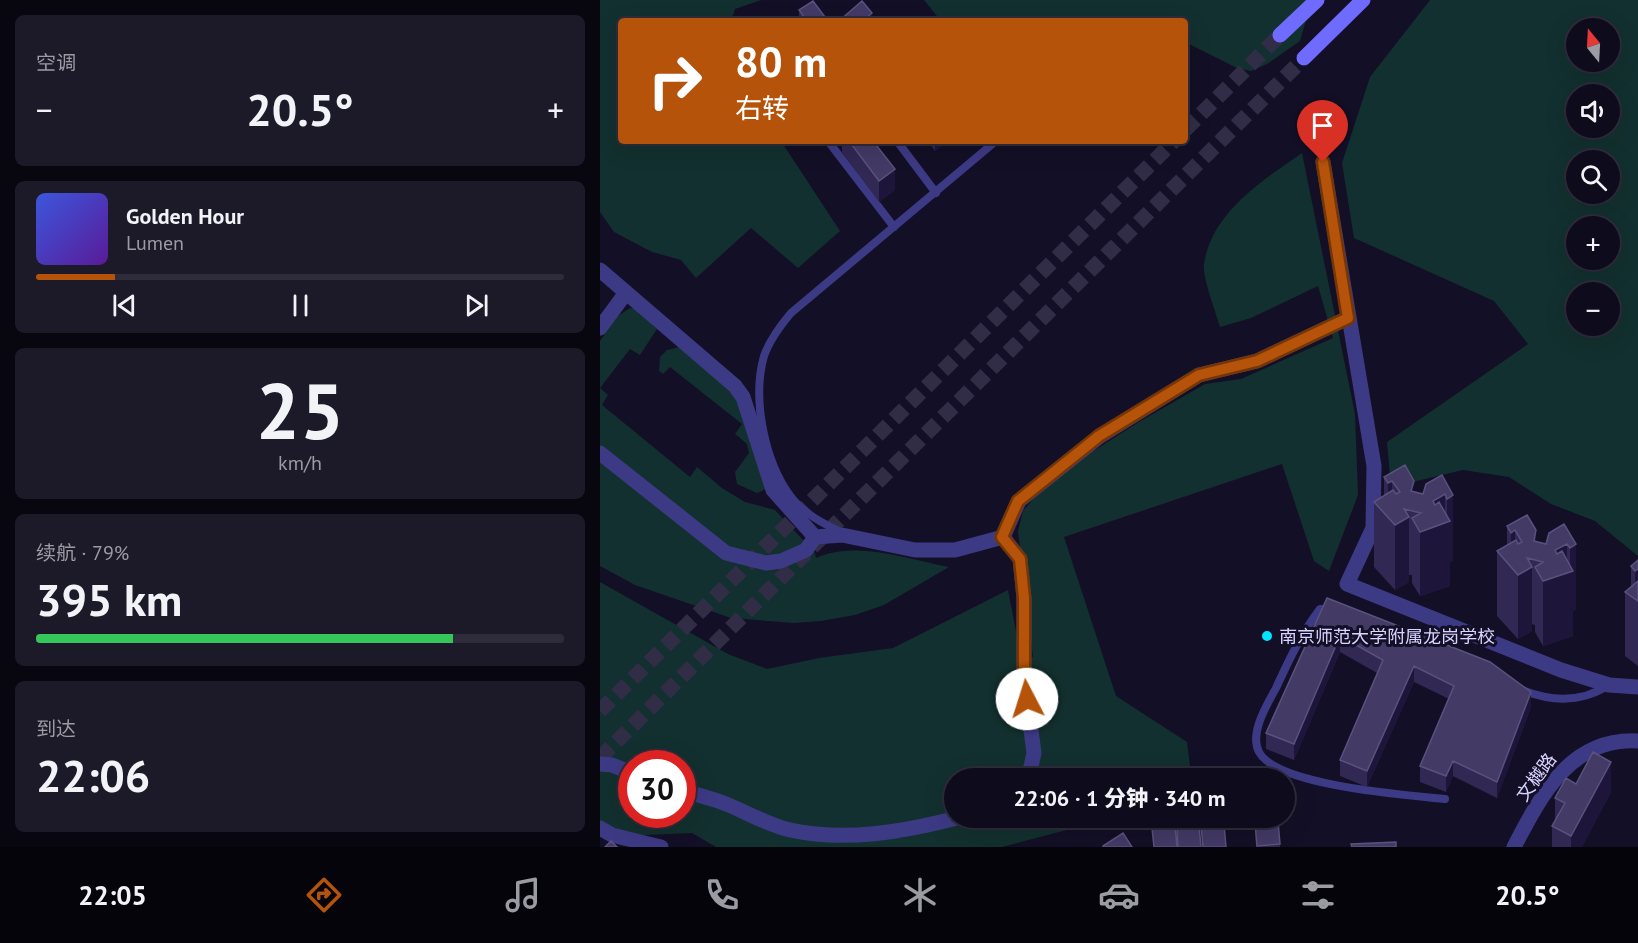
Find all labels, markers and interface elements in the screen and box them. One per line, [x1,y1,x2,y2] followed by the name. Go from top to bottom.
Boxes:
[1566,18,1620,72] north arrow
[1566,18,1620,336] map controls
[735,34,827,89] text: 80 m
[636,42,714,120] icon: right
[36,50,76,76] text: 空调
[246,80,354,138] text: 20.5°
[1566,84,1620,138] button: sound
[36,88,53,131] text: −
[547,88,564,131] text: +
[735,91,789,125] text: 右转
[1297,100,1348,162] pin
[1306,109,1339,142] icon: arrive
[1566,150,1620,204] button: search
[126,202,244,230] text: Golden Hour
[1566,216,1620,270] button: +
[126,230,184,256] text: Lumen
[1566,282,1620,336] button: −
[108,289,141,322] icon: previous
[284,289,317,322] icon: pause
[460,289,493,322] icon: next
[256,360,344,461] text: 25
[278,450,322,476] text: km/h
[36,540,129,566] text: 续航 · 79%
[36,570,182,628] text: 395 km
[1279,625,1495,648] place label: 南京师范大学附属龙岗学校
[1260,629,1274,643] marker: 南京师范大学附属龙岗学校
[995,667,1059,731] position arrow
[36,716,76,742] text: 到达
[36,746,150,804] text: 22:06
[1511,748,1561,806] street label: 文樾路
[618,750,696,828] speed limit sign: 30
[1014,784,1225,812] text: 22:06 · 1 分钟 · 340 m
[303,874,345,916] icon: directions
[502,874,544,916] icon: music
[701,874,743,916] icon: phone
[899,874,941,916] icon: climate
[1098,874,1140,916] icon: car
[1297,874,1339,916] icon: filters
[78,878,147,912] text: 22:05
[1495,878,1560,912] text: 20.5°

